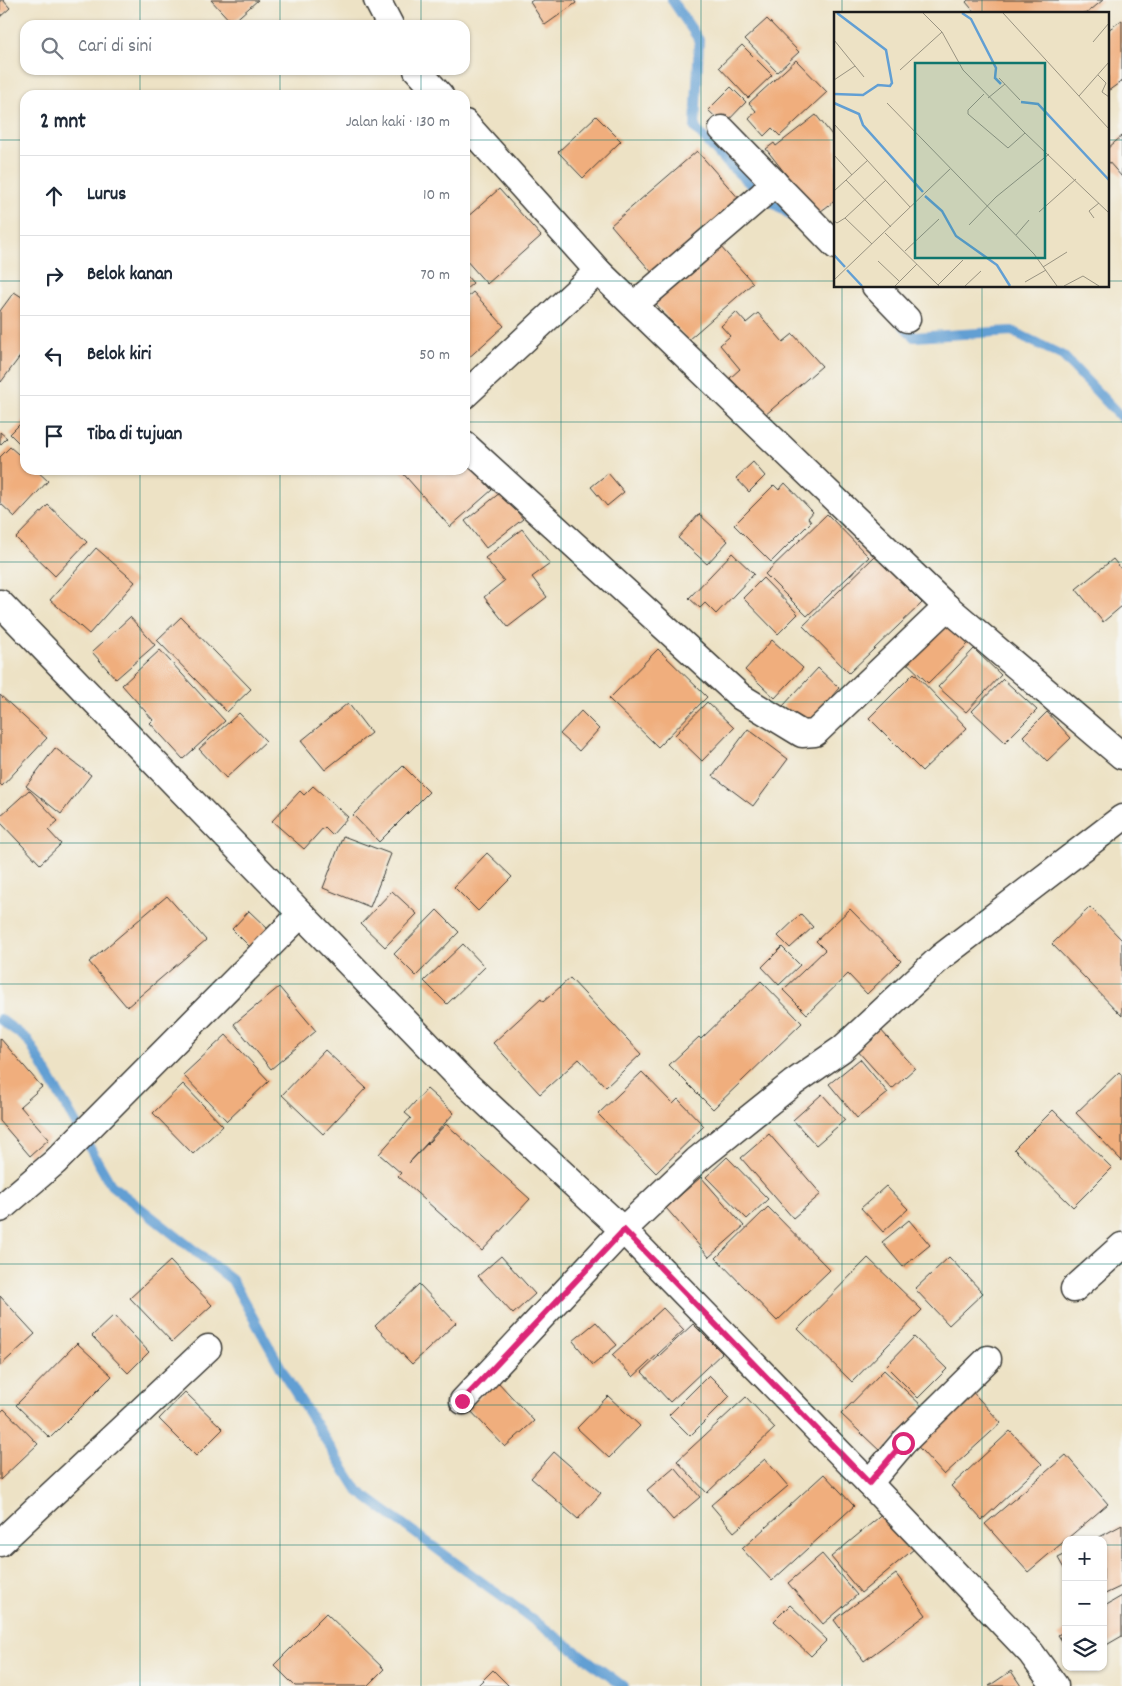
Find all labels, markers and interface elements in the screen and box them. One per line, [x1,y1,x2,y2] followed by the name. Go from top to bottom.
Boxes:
[834,12,1110,288] inset map
[20,20,470,75] search box
[38,34,66,62] icon: search
[78,34,152,61] text: Cari di sini
[40,108,86,138] text: 2 mnt
[346,111,450,134] text: Jalan kaki · 130 m
[40,182,68,210] icon: ahead
[87,182,126,209] text: Lurus
[423,184,450,207] text: 10 m
[40,262,68,290] icon: right
[87,262,173,289] text: Belok kanan
[420,264,450,287] text: 70 m
[40,342,68,370] icon: left
[87,342,151,369] text: Belok kiri
[419,344,450,367] text: 50 m
[40,422,68,450] icon: arrive
[87,422,182,449] text: Tiba di tujuan
[451,1390,474,1413] route end
[892,1432,915,1455] route start
[1062,1536,1107,1671] map controls
[1062,1536,1107,1581] button: +
[1062,1581,1107,1626] button: −
[1062,1626,1107,1671] button: layers

